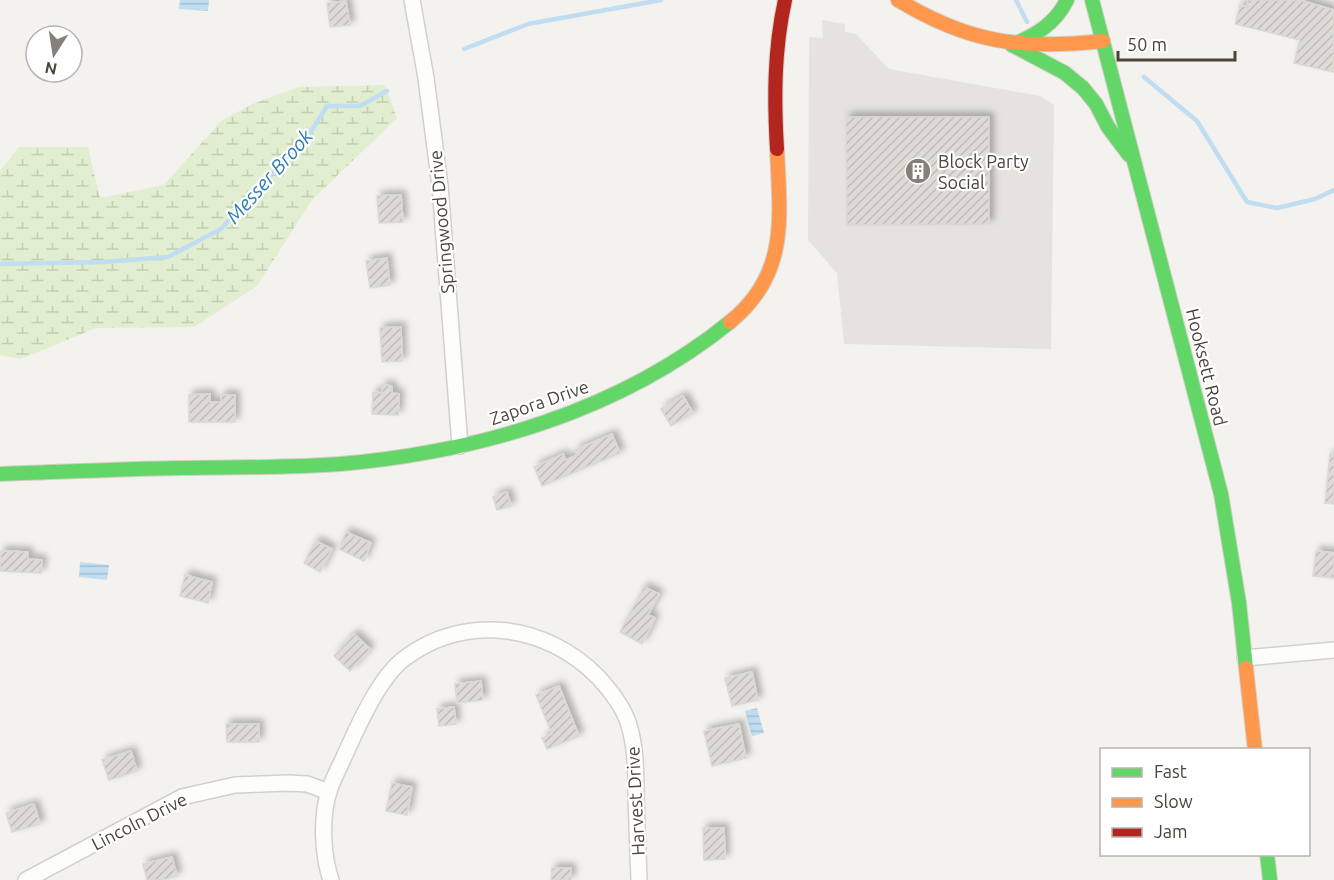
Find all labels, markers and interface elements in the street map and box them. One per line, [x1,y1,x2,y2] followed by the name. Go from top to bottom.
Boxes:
[24,24,84,84] north arrow
[1118,24,1235,62] scale bar
[1127,34,1167,54] text: 50 m
[43,59,59,79] text: N
[221,124,318,228] water label: Messer Brook
[425,149,457,295] street label: Springwood Drive
[938,151,1029,192] place label: Block Party Social
[903,156,933,186] building icon: Block Party Social
[1183,306,1231,428] street label: Hooksett Road
[487,376,591,428] street label: Zapora Drive
[622,746,648,856] street label: Harvest Drive
[1100,748,1310,856] legend
[1154,761,1187,781] text: Fast
[88,788,190,854] street label: Lincoln Drive
[1154,791,1193,811] text: Slow
[1154,821,1188,841] text: Jam

